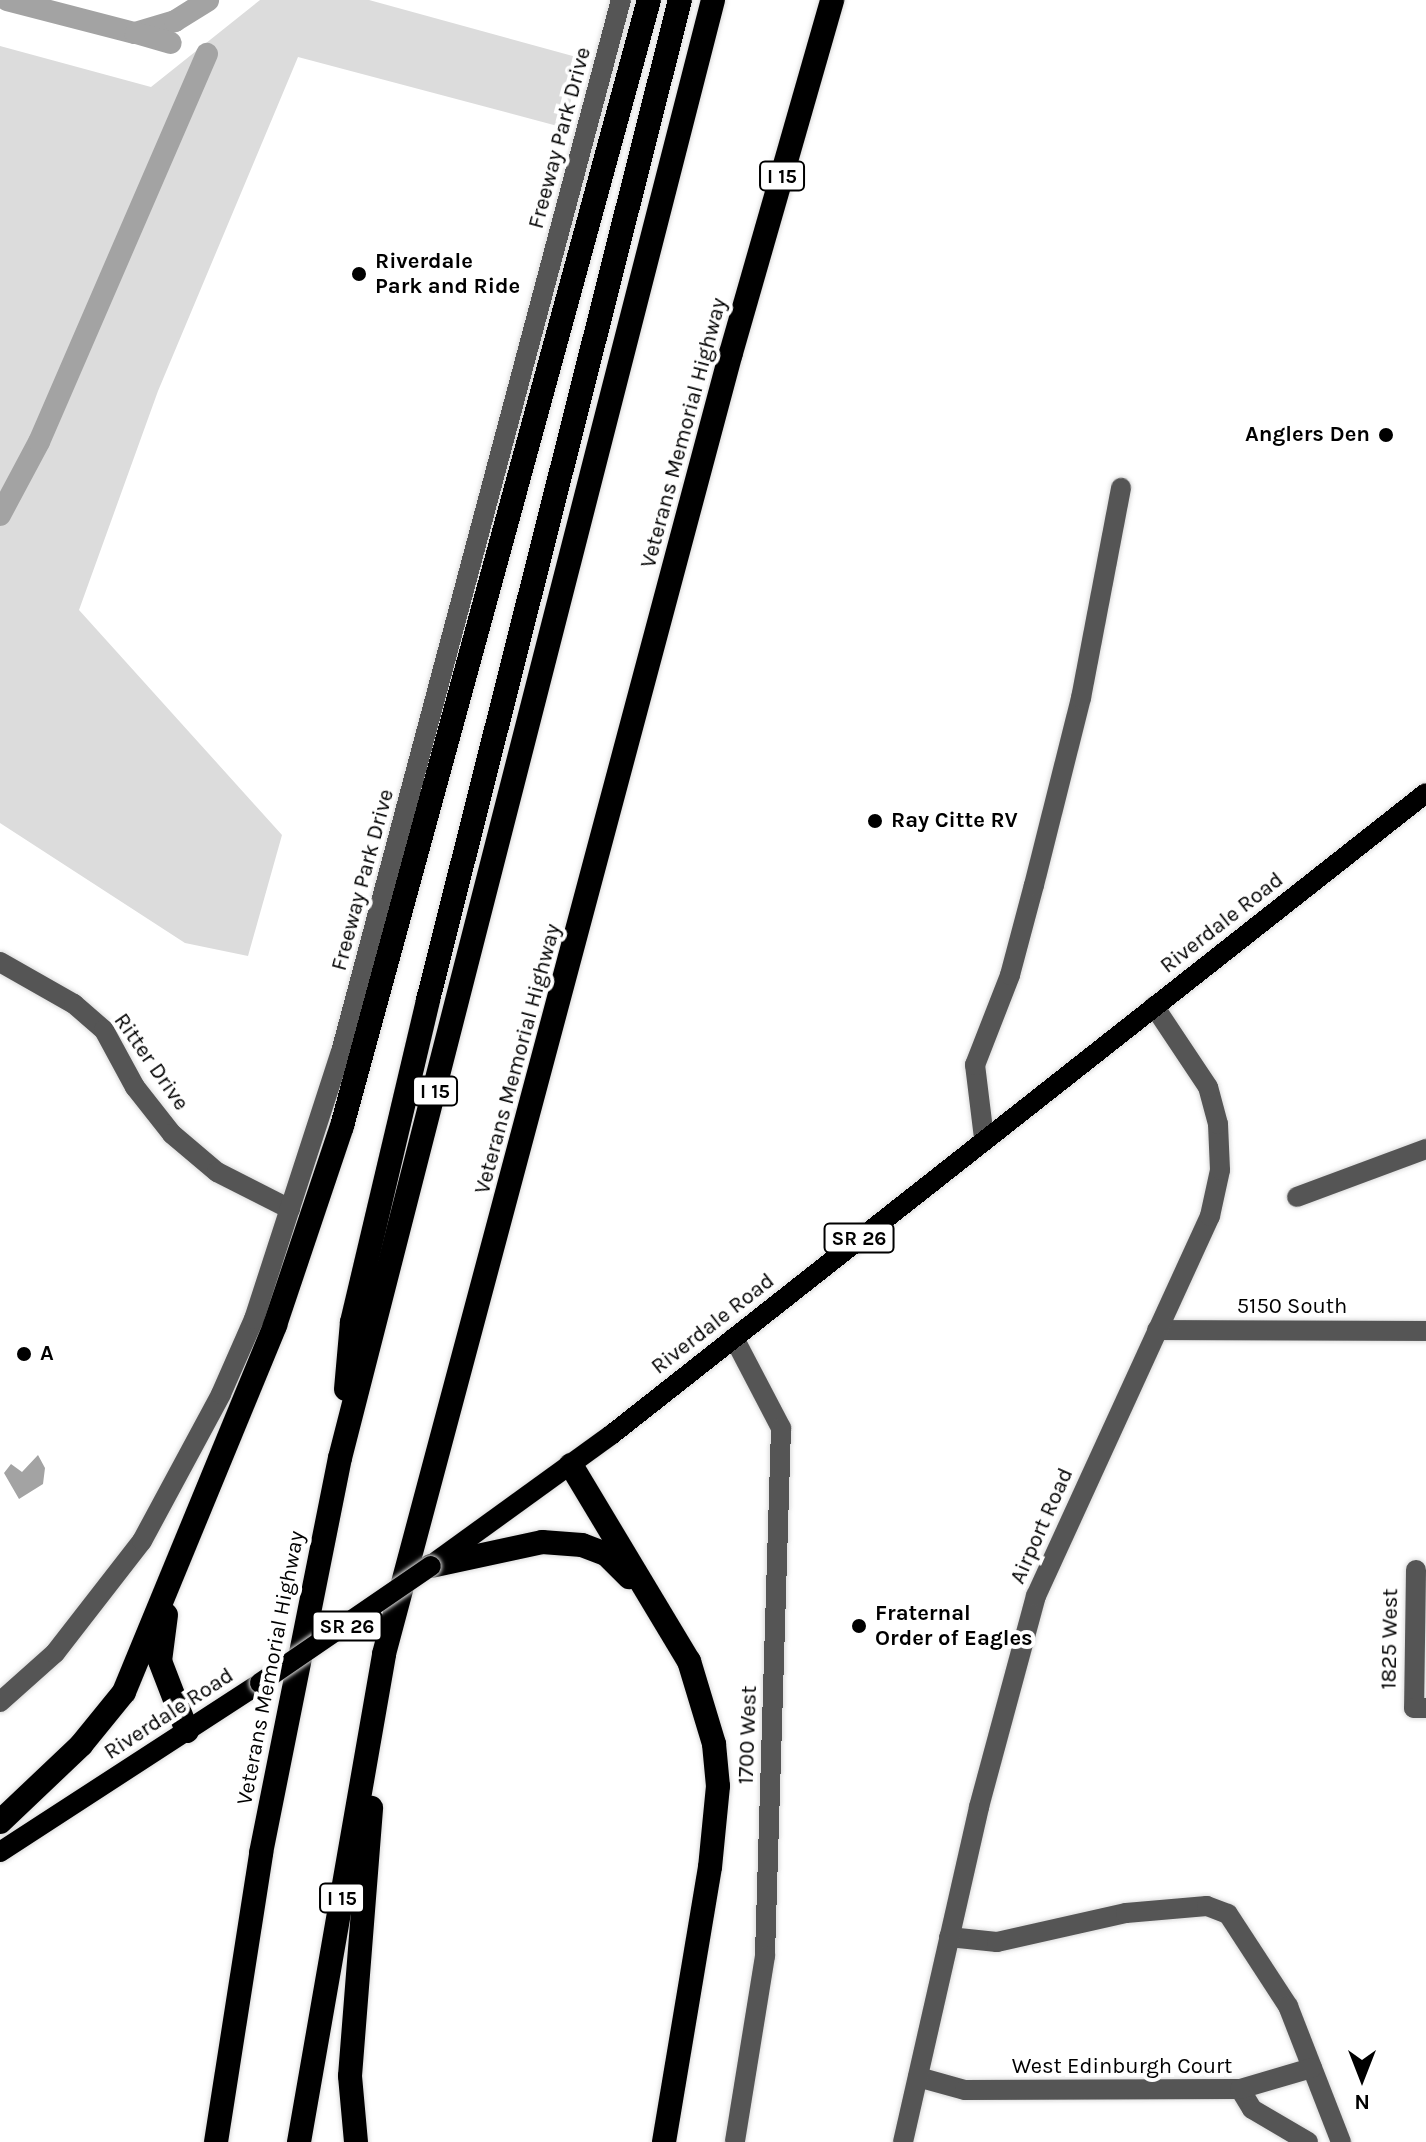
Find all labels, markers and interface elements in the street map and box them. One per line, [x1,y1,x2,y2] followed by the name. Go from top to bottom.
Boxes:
[523,44,597,232] street label: Freeway Park Drive
[758,160,806,192] road number: I 15
[375,248,520,300] place label: Riverdale Park and Ride
[350,265,368,283] marker: Riverdale Park and Ride
[635,295,733,571] street label: Veterans Memorial Highway
[1245,422,1370,448] place label: Anglers Den
[1377,426,1395,444] marker: Anglers Den
[326,786,400,974] street label: Freeway Park Drive
[891,808,1018,834] place label: Ray Citte RV
[866,812,884,830] marker: Ray Citte RV
[1155,867,1289,979] street label: Riverdale Road
[469,921,567,1197] street label: Veterans Memorial Highway
[108,1008,194,1116] street label: Ritter Drive
[411,1075,459,1107] road number: I 15
[823,1222,895,1254] road number: SR 26
[646,1268,780,1380] street label: Riverdale Road
[1237,1294,1347,1320] street label: 5150 South
[40,1341,54,1367] place label: A
[15,1345,33,1363] marker: A
[1005,1464,1079,1588] street label: Airport Road
[231,1529,311,1807] street label: Veterans Memorial Highway
[1376,1588,1404,1690] street label: 1825 West
[875,1600,1033,1652] place label: Fraternal Order of Eagles
[311,1610,383,1642] road number: SR 26
[850,1617,868,1635] marker: Fraternal Order of Eagles
[99,1662,239,1766] street label: Riverdale Road
[733,1685,763,1785] street label: 1700 West
[318,1882,366,1914] road number: I 15
[1322,2038,1402,2118] north arrow
[1012,2054,1232,2080] street label: West Edinburgh Court
[1354,2089,1370,2115] text: N

